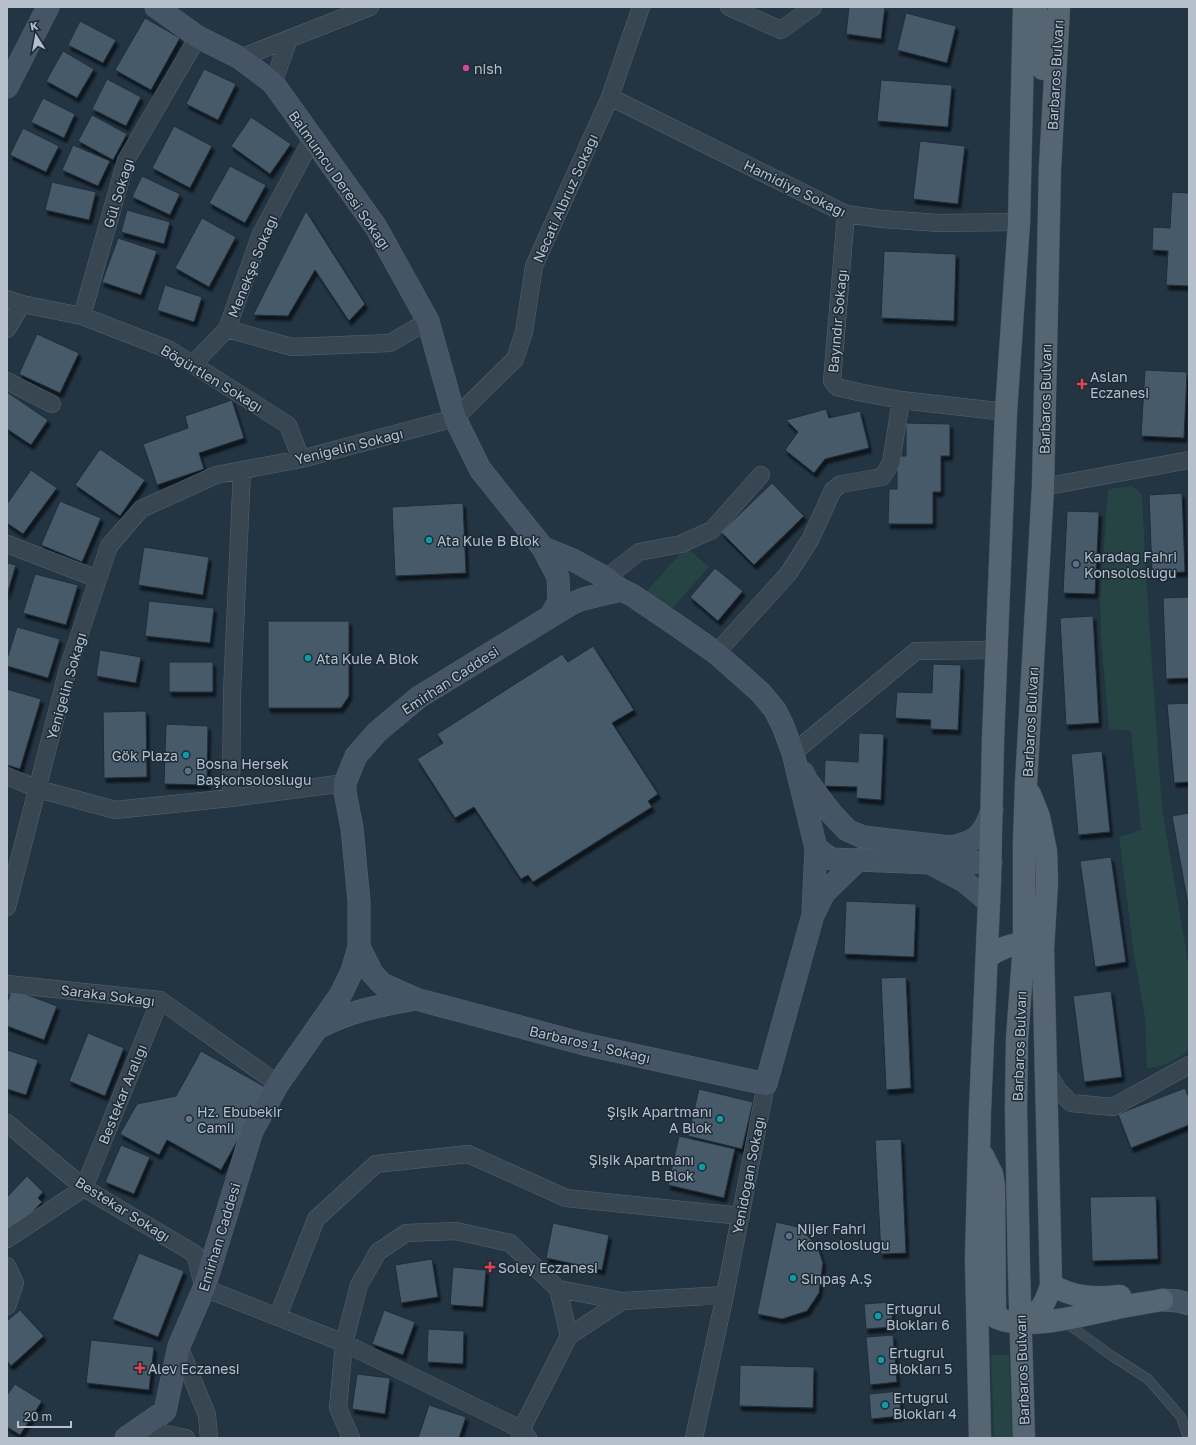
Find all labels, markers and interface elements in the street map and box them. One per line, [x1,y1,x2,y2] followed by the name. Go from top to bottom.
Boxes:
[16,16,56,56] north arrow
[29,19,39,33] text: K
[1044,19,1066,131] street label: Barbaros Bulvarı
[474,60,502,77] place label: nish
[461,63,471,73] marker: nish
[285,107,395,253] street label: Balmumcu Deresi Sokağı
[529,131,601,265] street label: Necati Albruz Sokağı
[99,156,137,230] street label: Gül Sokağı
[741,156,849,220] street label: Hamidiye Sokağı
[224,212,280,320] street label: Menekşe Sokağı
[824,268,850,374] street label: Bayındır Sokağı
[158,341,266,415] street label: Böğürtlen Sokağı
[1036,344,1054,454] street label: Barbaros Bulvarı
[1090,368,1149,401] place label: Aslan Eczanesi
[1077,379,1087,389] marker: Aslan Eczanesi
[293,424,405,468] street label: Yenigelin Sokağı
[437,532,540,549] place label: Ata Kule B Blok
[424,535,434,545] marker: Ata Kule B Blok
[1084,548,1177,581] place label: Karadağ Fahri Konsolosluğu
[1071,559,1081,569] marker: Karadağ Fahri Konsolosluğu
[43,630,89,742] street label: Yenigelin Sokağı
[398,642,502,718] street label: Emirhan Caddesi
[316,650,419,667] place label: Ata Kule A Blok
[303,653,313,663] marker: Ata Kule A Blok
[1019,666,1041,778] street label: Barbaros Bulvarı
[112,747,178,764] place label: Gök Plaza
[181,750,191,760] marker: Gök Plaza
[196,755,311,788] place label: Bosna Hersek Başkonsolosluğu
[183,766,193,776] marker: Bosna Hersek Başkonsolosluğu
[60,981,156,1009] street label: Saraka Sokağı
[1009,990,1029,1102] street label: Barbaros Bulvarı
[528,1022,652,1066] street label: Barbaros 1. Sokağı
[94,1041,150,1147] street label: Bestekar Aralığı
[197,1103,283,1136] place label: Hz. Ebubekir Camii
[607,1103,712,1136] place label: Şişik Apartmanı A Blok
[184,1114,194,1124] marker: Hz. Ebubekir Camii
[715,1114,725,1124] marker: Şişik Apartmanı A Blok
[728,1115,768,1235] street label: Yenidoğan Sokağı
[589,1151,694,1184] place label: Şişik Apartmanı B Blok
[697,1162,707,1172] marker: Şişik Apartmanı B Blok
[72,1173,174,1245] street label: Bestekar Sokağı
[194,1181,244,1293] street label: Emirhan Caddesi
[797,1220,889,1253] place label: Nijer Fahri Konsolosluğu
[784,1231,794,1241] marker: Nijer Fahri Konsolosluğu
[498,1259,598,1276] place label: Soley Eczanesi
[485,1262,495,1272] marker: Soley Eczanesi
[801,1270,872,1287] place label: Sinpaş A.Ş
[788,1273,798,1283] marker: Sinpaş A.Ş
[886,1300,950,1333] place label: Ertuğrul Blokları 6
[873,1311,883,1321] marker: Ertuğrul Blokları 6
[1012,1314,1032,1426] street label: Barbaros Bulvarı
[889,1344,952,1377] place label: Ertuğrul Blokları 5
[876,1355,886,1365] marker: Ertuğrul Blokları 5
[148,1360,240,1377] place label: Alev Eczanesi
[135,1363,145,1373] marker: Alev Eczanesi
[893,1389,957,1422] place label: Ertuğrul Blokları 4
[880,1400,890,1410] marker: Ertuğrul Blokları 4
[18,1403,71,1429] scale bar
[24,1409,52,1424] text: 20 m

